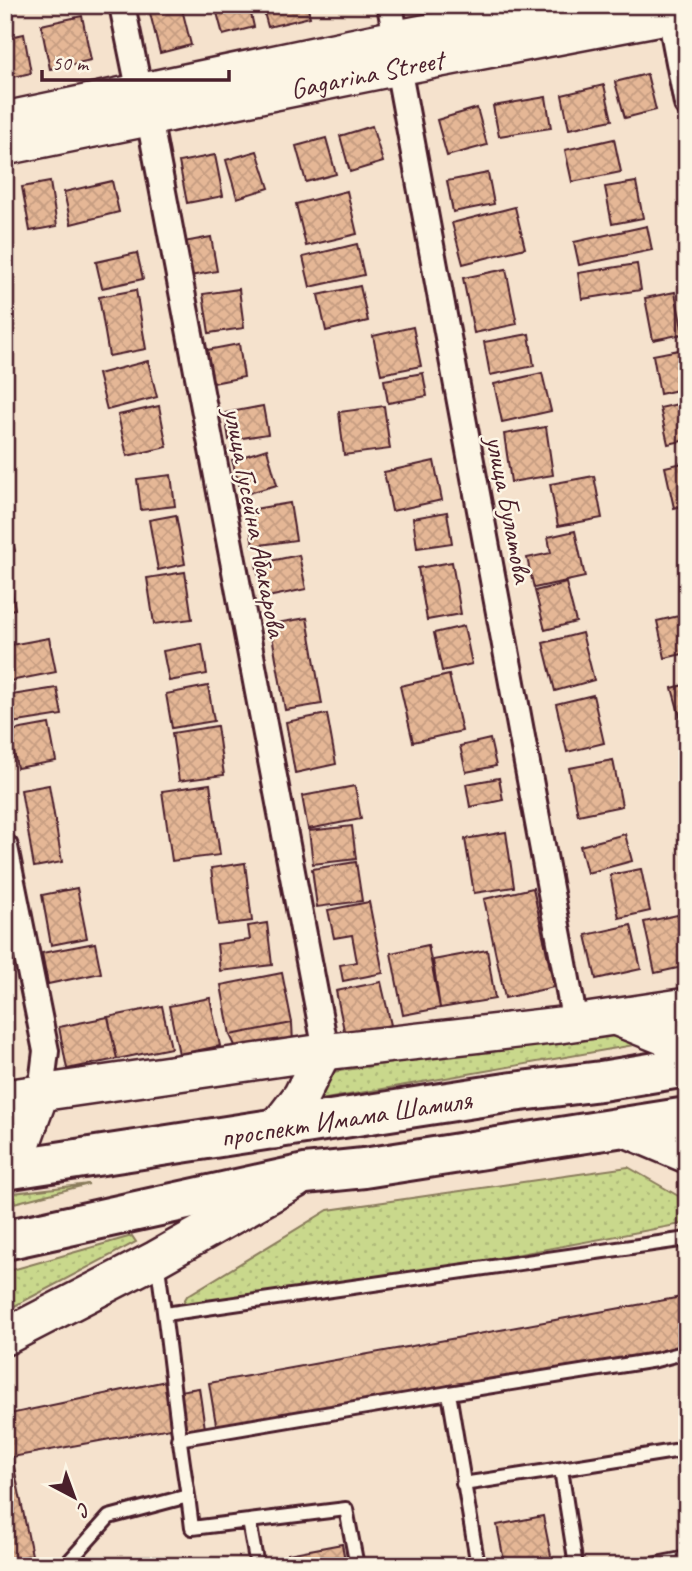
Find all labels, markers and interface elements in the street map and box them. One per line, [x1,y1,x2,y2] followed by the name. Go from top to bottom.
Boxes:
[42,38,229,82] scale bar
[287,41,450,107] street label: Gagarina Street
[52,50,90,76] text: 50 m
[216,402,295,641] street label: улица Гусейна Абакарова
[478,431,541,587] street label: улица Булатова
[218,1081,475,1155] street label: проспект Имама Шамиля
[38,1462,108,1532] north arrow
[71,1497,96,1523] text: С

